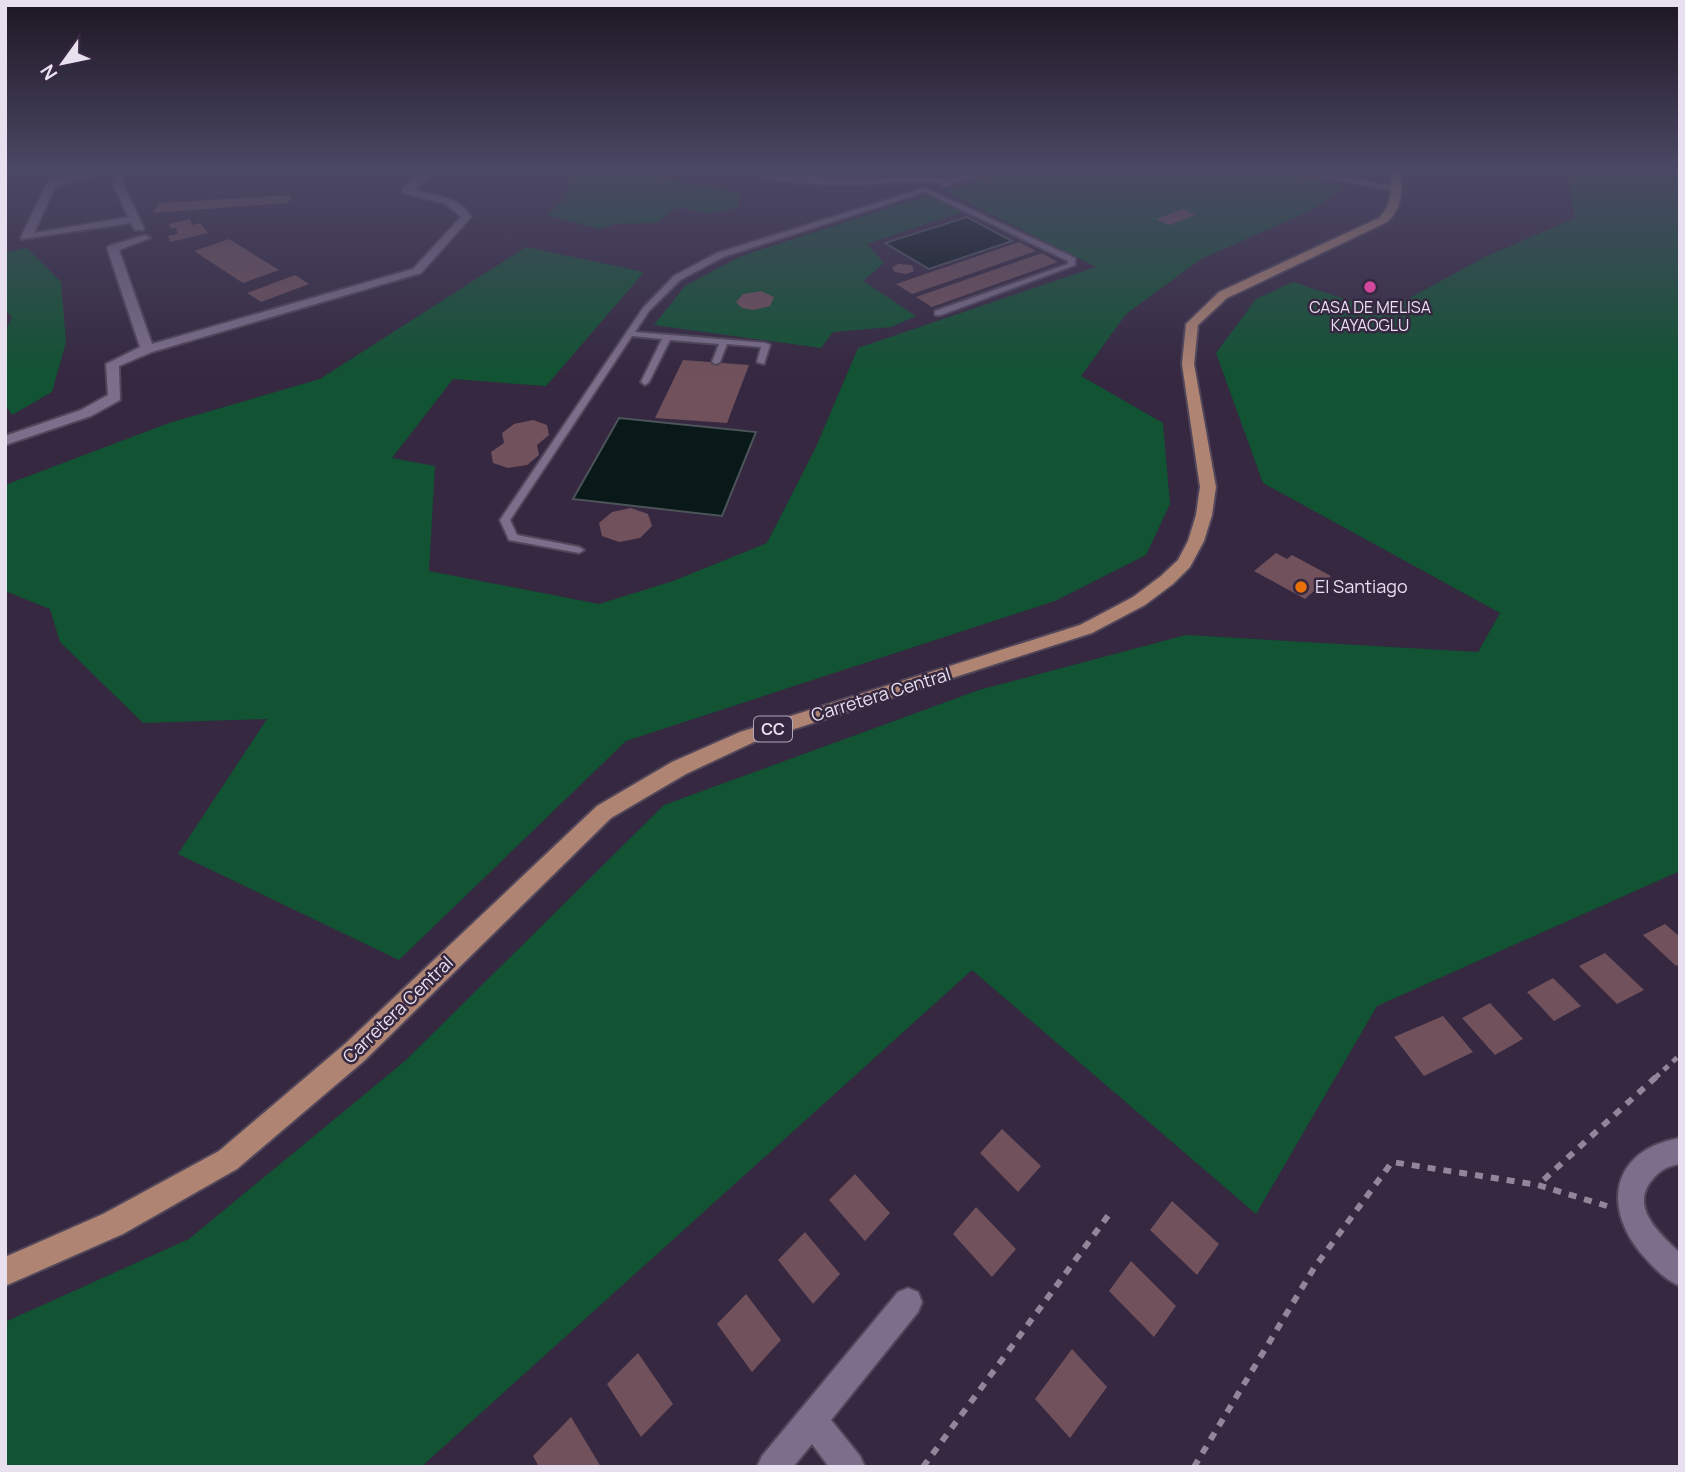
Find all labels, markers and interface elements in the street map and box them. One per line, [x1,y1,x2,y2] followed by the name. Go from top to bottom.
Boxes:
[28,28,98,98] north arrow
[34,59,63,85] text: N
[1362,279,1378,295] marker: CASA DE MELISA KAYAOGLU
[1309,296,1431,336] place label: CASA DE MELISA KAYAOGLU
[1315,574,1408,598] place label: El Santiago
[1293,579,1309,595] marker: El Santiago
[808,661,953,727] street label: Carretera Central
[754,716,792,742] road number: CC
[337,950,458,1068] street label: Carretera Central

